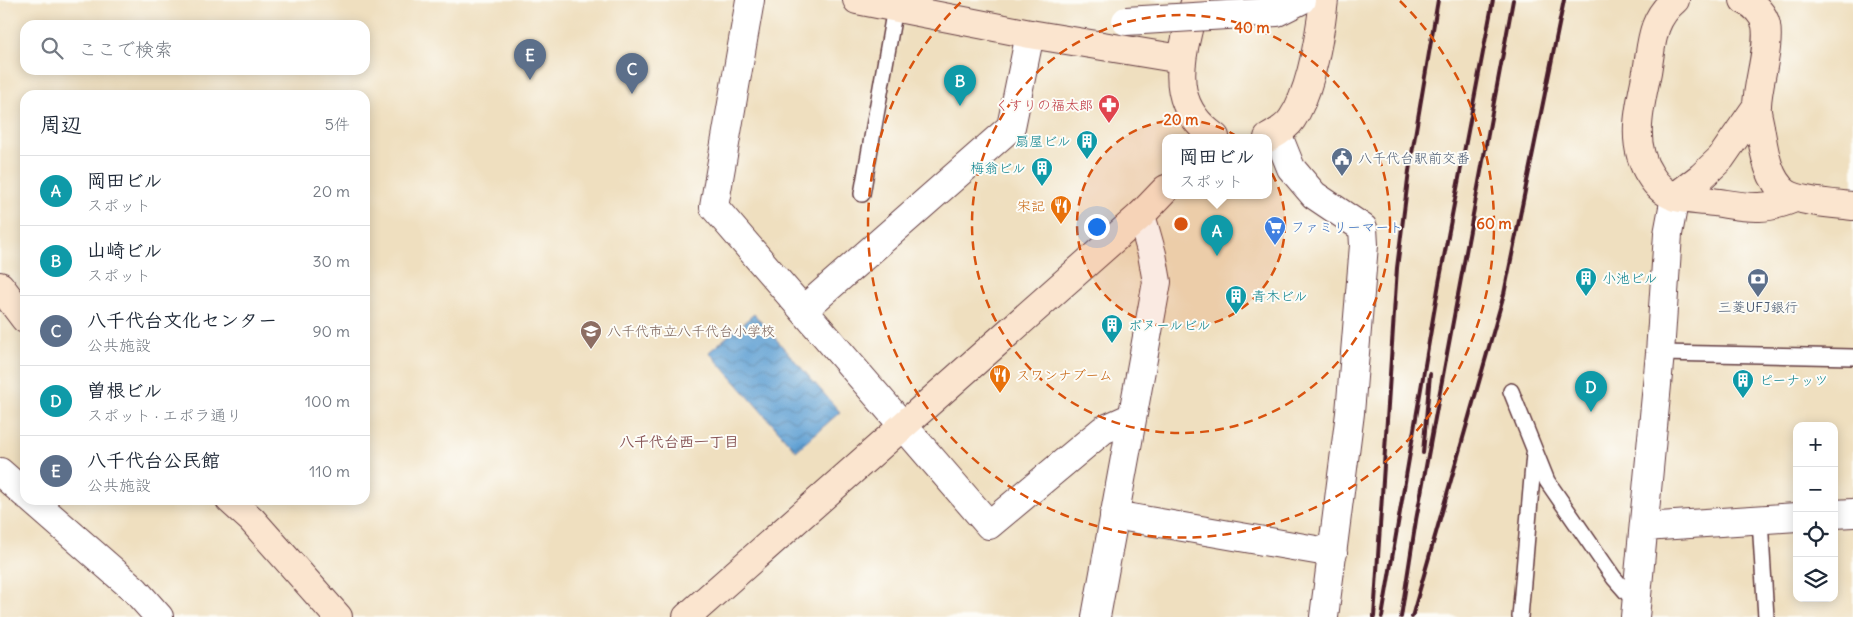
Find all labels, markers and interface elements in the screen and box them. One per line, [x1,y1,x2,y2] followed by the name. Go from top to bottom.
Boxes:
[1234,18,1270,37] text: 40 m
[20,20,370,75] search box
[38,34,66,62] icon: search
[78,37,173,61] text: ここで検索
[514,39,546,80] pin: E
[616,53,648,94] pin: C
[944,65,976,106] pin: B
[1097,93,1121,124] pharmacy icon: くすりの福太郎
[995,96,1093,114] place label: くすりの福太郎
[1164,110,1198,129] text: 20 m
[40,111,82,138] text: 周辺
[325,114,350,134] text: 5件
[1075,129,1099,160] building icon: 扇屋ビル
[1015,132,1071,150] place label: 扇屋ビル
[1162,134,1272,199] popup
[1179,144,1255,168] text: 岡田ビル
[1330,146,1354,177] public building icon: 八千代台駅前交番
[1358,149,1470,167] place label: 八千代台駅前交番
[1030,156,1054,187] building icon: 梅翁ビル
[970,159,1026,177] place label: 梅翁ビル
[87,168,163,192] text: 岡田ビル
[1179,171,1243,191] text: スポット
[51,181,61,201] text: A
[313,181,350,201] text: 20 m
[1049,194,1073,225] restaurant icon: 宋記
[87,195,151,215] text: スポット
[1017,197,1045,215] place label: 宋記
[1084,214,1110,240] your location
[1476,214,1512,233] text: 60 m
[1172,215,1190,233] centre of rings
[1201,215,1233,256] pin: A
[1263,215,1287,246] supermarket icon: ファミリーマート
[1291,218,1403,236] place label: ファミリーマート
[87,238,163,262] text: 山崎ビル
[51,251,61,271] text: B
[313,251,350,271] text: 30 m
[87,265,151,285] text: スポット
[1574,266,1598,297] building icon: 小池ビル
[1746,267,1770,298] bank icon: 三菱UFJ銀行
[1602,269,1658,287] place label: 小池ビル
[1224,284,1248,315] building icon: 青木ビル
[1252,287,1308,305] place label: 青木ビル
[1718,298,1798,316] place label: 三菱UFJ銀行
[87,308,277,332] text: 八千代台文化センター
[1100,313,1124,344] building icon: ボヌールビル
[1128,316,1211,334] place label: ボヌールビル
[579,319,603,350] school or university icon: 八千代市立八千代台小学校
[51,321,61,341] text: C
[312,321,350,341] text: 90 m
[607,322,775,340] place label: 八千代市立八千代台小学校
[87,335,151,355] text: 公共施設
[988,363,1012,394] restaurant icon: スワンナブーム
[1016,366,1113,384] place label: スワンナブーム
[1731,368,1755,399] building icon: ピーナッツ
[1575,371,1607,412] pin: D
[1759,371,1828,389] place label: ピーナッツ
[87,378,163,402] text: 曽根ビル
[50,391,62,411] text: D
[305,391,350,411] text: 100 m
[87,405,242,425] text: スポット · エポラ通り
[1793,422,1838,602] map controls
[1793,422,1838,467] button: +
[619,432,739,451] district label: 八千代台西一丁目
[87,448,220,472] text: 八千代台公民館
[51,461,61,481] text: E
[309,461,350,481] text: 110 m
[1793,467,1838,512] button: −
[87,475,151,495] text: 公共施設
[1793,512,1838,557] button: locate
[1793,557,1838,602] button: layers

